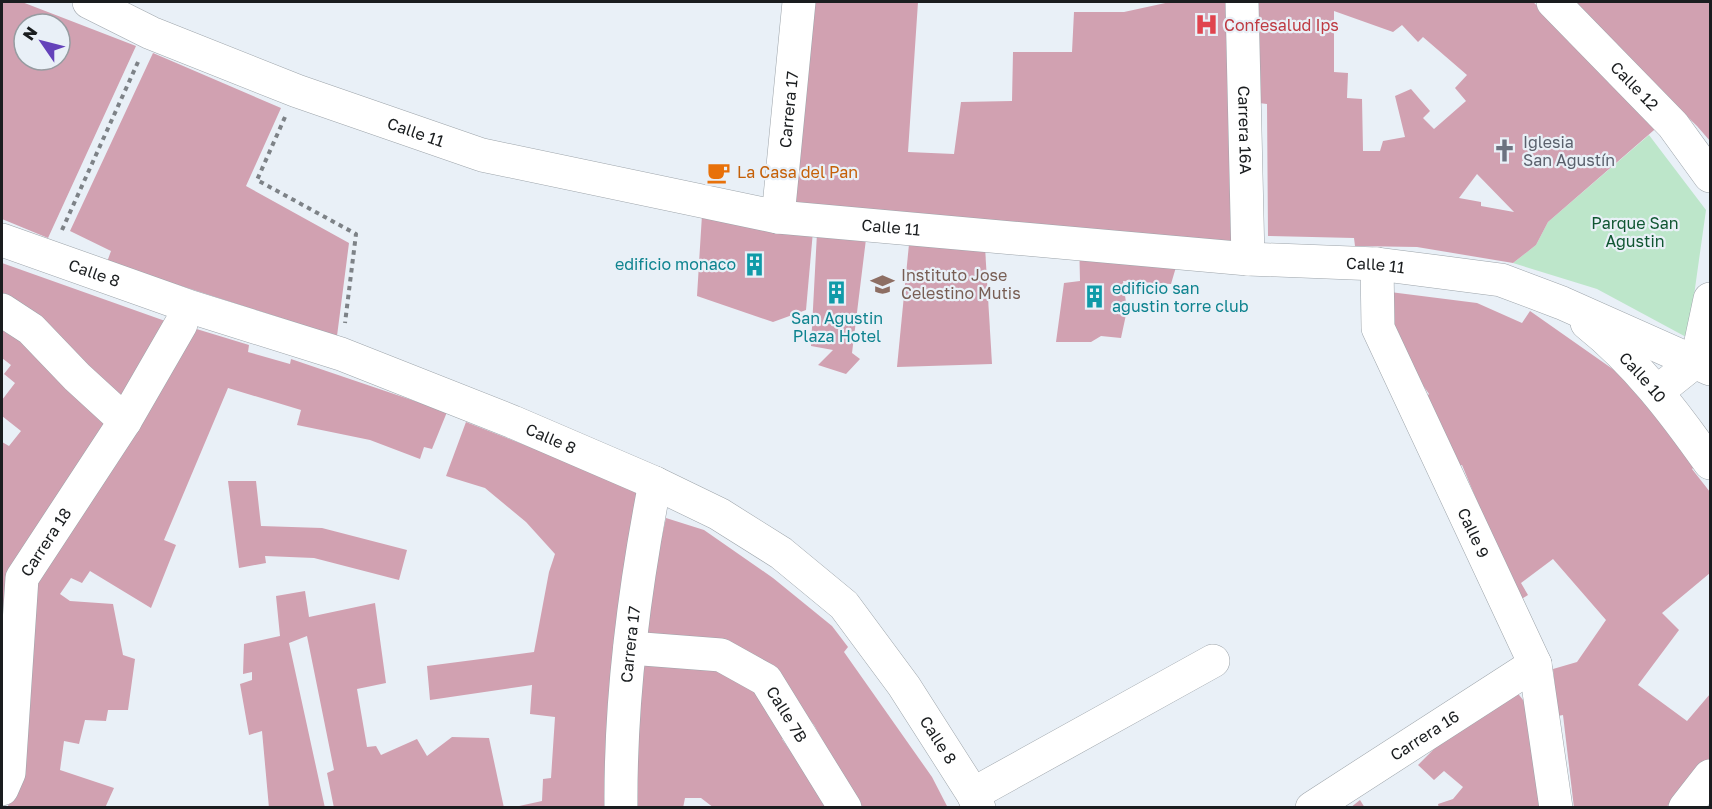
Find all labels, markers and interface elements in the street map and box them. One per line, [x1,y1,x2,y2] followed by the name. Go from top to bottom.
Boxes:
[12,12,72,72] north arrow
[1193,12,1219,38] hospital icon: Confesalud Ips
[1224,15,1339,35] place label: Confesalud Ips
[18,23,41,44] text: N
[1606,57,1663,114] street label: Calle 12
[775,70,802,149] street label: Carrera 17
[1234,85,1256,175] street label: Carrera 16A
[385,113,447,151] street label: Calle 11
[1523,132,1615,170] place label: Iglesia San Agustín
[1492,138,1518,164] church icon: Iglesia San Agustín
[706,159,732,185] cafe icon: La Casa del Pan
[737,162,858,182] place label: La Casa del Pan
[1591,213,1679,251] park label: Parque San Agustin
[861,215,921,240] street label: Calle 11
[741,251,767,277] building icon: edificio monaco
[1346,253,1406,278] street label: Calle 11
[66,254,123,291] street label: Calle 8
[615,254,736,274] place label: edificio monaco
[901,265,1021,303] place label: Instituto Jose Celestino Mutis
[870,271,896,297] school or university icon: Instituto Jose Celestino Mutis
[1112,278,1249,316] place label: edificio san agustin torre club
[824,280,850,306] building icon: San Agustin Plaza Hotel
[1081,284,1107,310] building icon: edificio san agustin torre club
[791,308,883,346] place label: San Agustin Plaza Hotel
[1615,348,1671,406] street label: Calle 10
[523,419,579,458] street label: Calle 8
[16,504,75,580] street label: Carrera 18
[1453,504,1494,561] street label: Calle 9
[616,605,644,684] street label: Carrera 17
[762,682,812,746] street label: Calle 7B
[1386,706,1463,765] street label: Carrera 16
[916,712,961,768] street label: Calle 8

